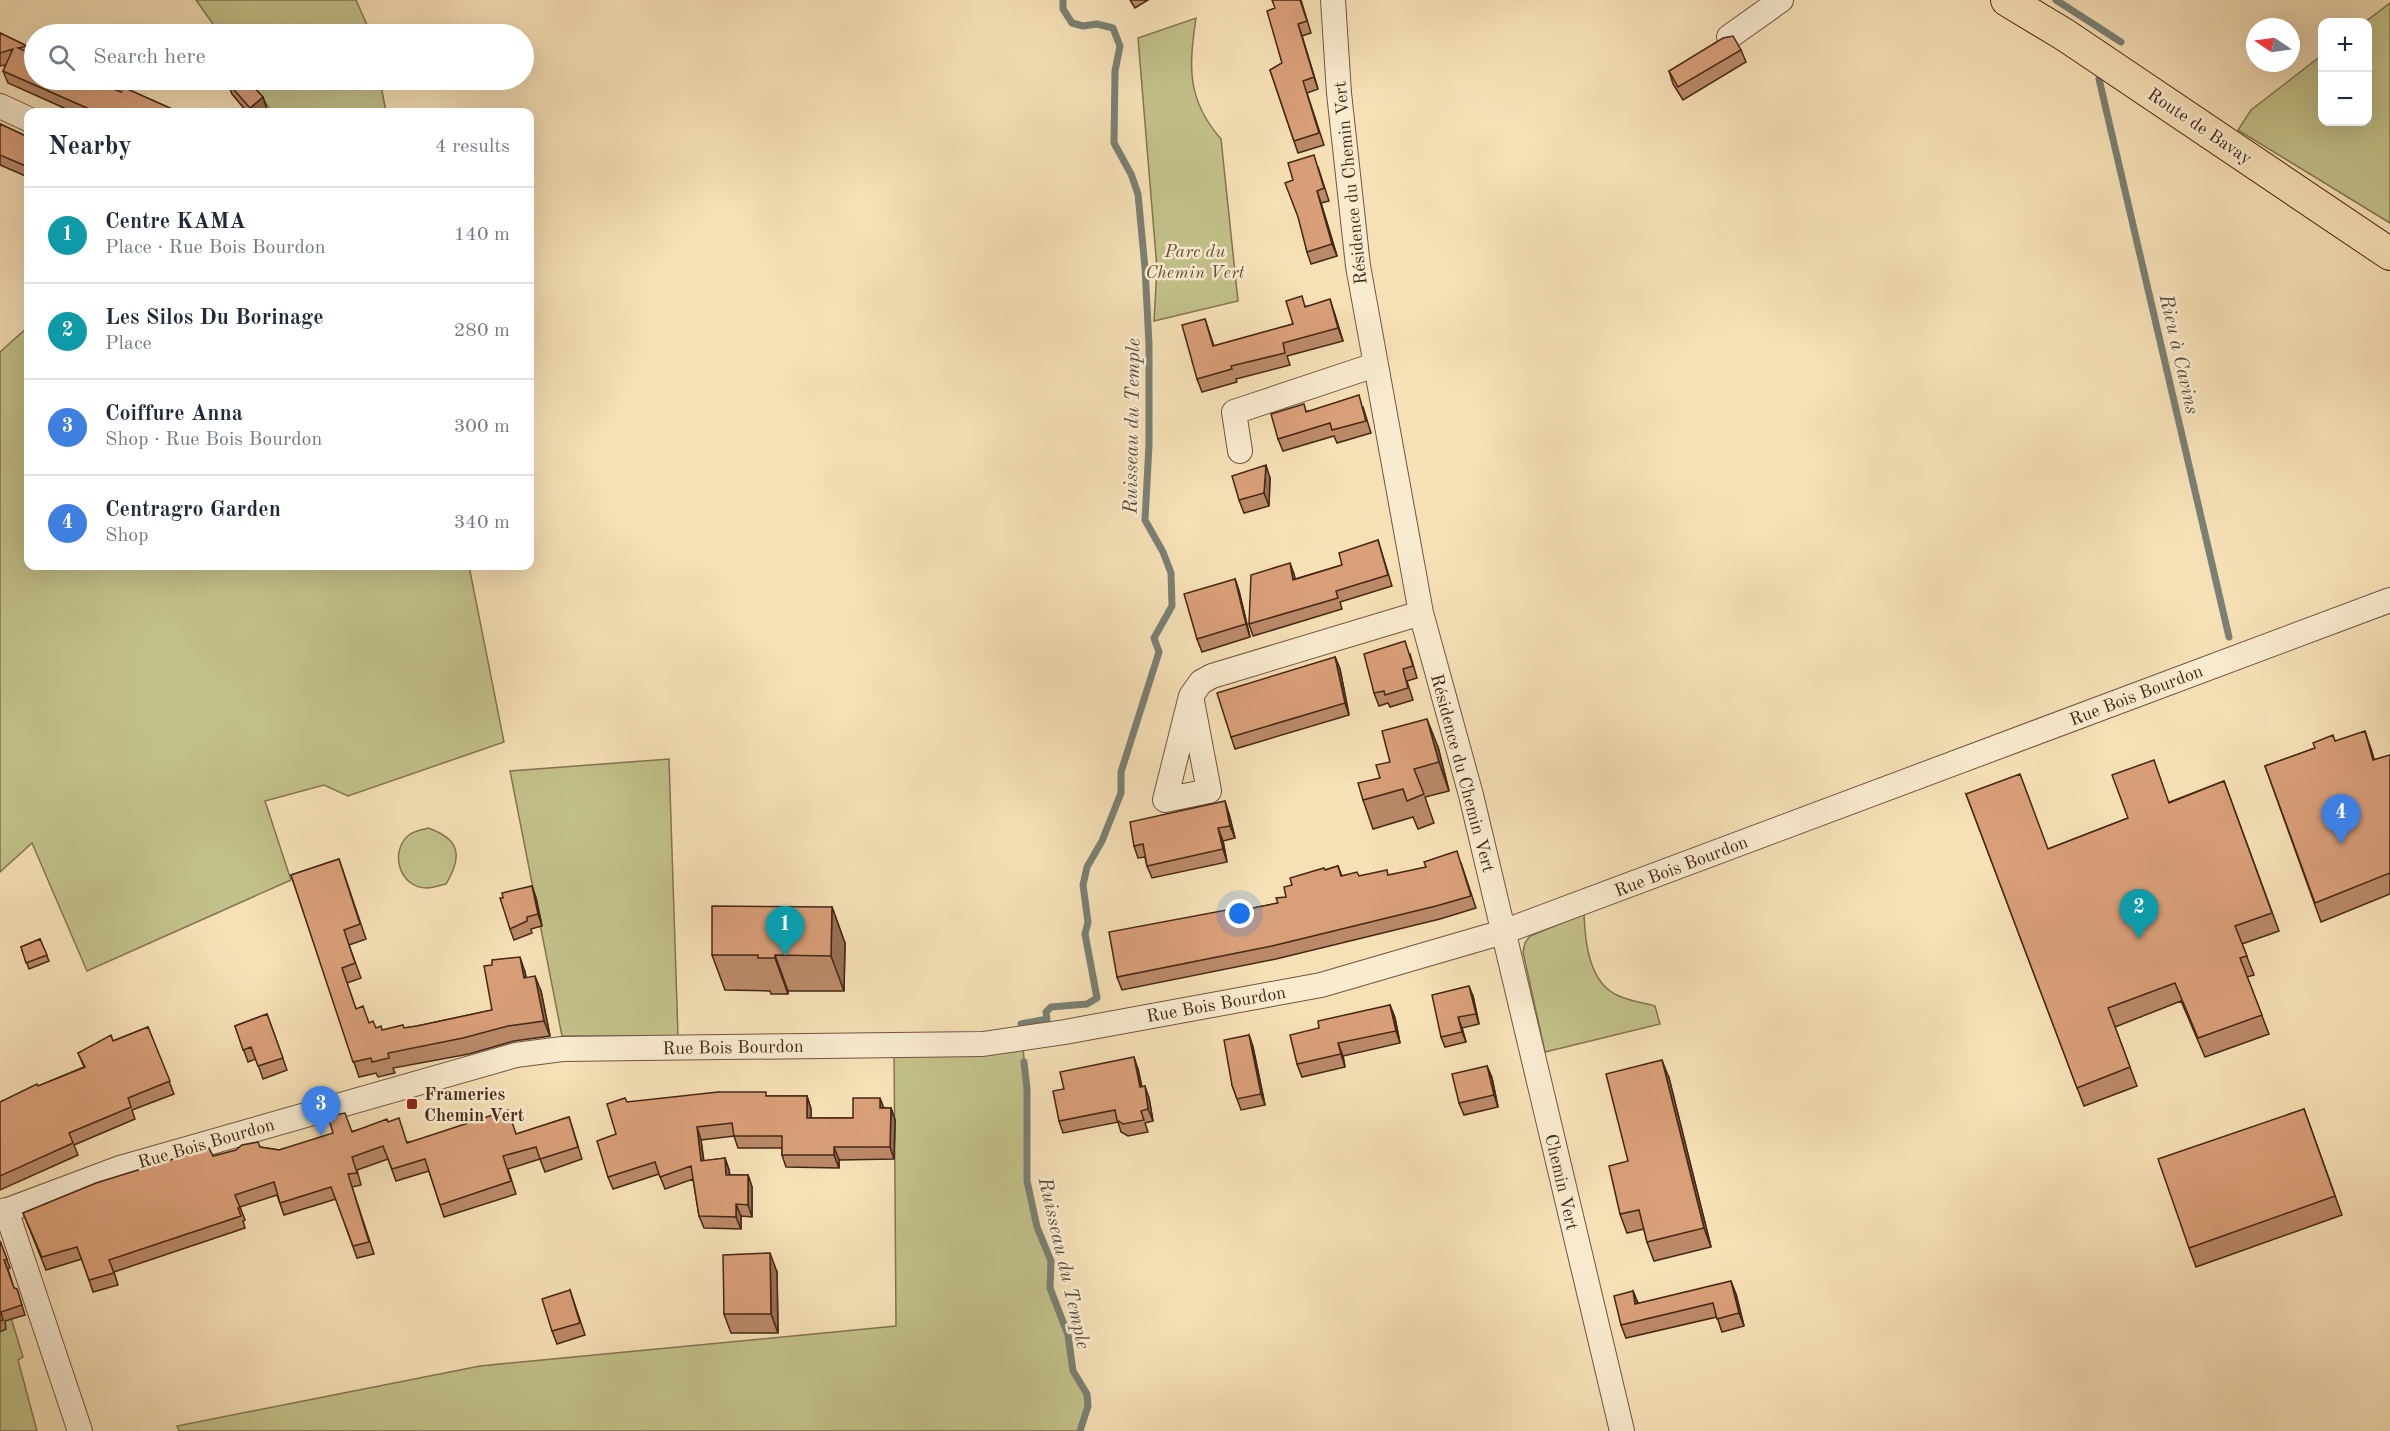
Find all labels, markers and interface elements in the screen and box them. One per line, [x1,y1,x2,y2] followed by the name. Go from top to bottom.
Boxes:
[2246,18,2300,72] north arrow
[2318,18,2372,126] map controls
[2318,18,2372,72] button: +
[24,24,534,90] search box
[45,41,78,74] icon: search
[93,46,206,68] text: Search here
[2318,72,2372,126] button: −
[1331,80,1371,286] street label: Résidence du Chemin Vert
[2144,85,2255,169] street label: Route de Bavay
[48,134,132,160] text: Nearby
[435,137,510,157] text: 4 results
[105,211,246,233] text: Centre KAMA
[62,225,73,245] text: 1
[454,225,510,245] text: 140 m
[105,238,326,258] text: Place · Rue Bois Bourdon
[1146,243,1245,282] park label: Parc du Chemin Vert
[2154,292,2202,416] water label: Rieu à Cavins
[105,307,324,329] text: Les Silos Du Borinage
[62,321,73,341] text: 2
[454,321,510,341] text: 280 m
[105,334,152,354] text: Place
[1121,338,1145,515] water label: Ruisseau du Temple
[105,403,243,425] text: Coiffure Anna
[62,417,73,437] text: 3
[454,417,510,437] text: 300 m
[105,430,322,450] text: Shop · Rue Bois Bourdon
[105,499,281,521] text: Centragro Garden
[62,513,73,533] text: 4
[454,513,510,533] text: 340 m
[105,526,149,546] text: Shop
[2067,662,2206,730] street label: Rue Bois Bourdon
[1427,672,1497,874] street label: Résidence du Chemin Vert
[2322,794,2360,844] pin: 4
[1612,833,1751,901] street label: Rue Bois Bourdon
[2120,890,2158,939] pin: 2
[1225,899,1254,928] your location
[766,906,804,956] pin: 1
[1145,984,1288,1026] street label: Rue Bois Bourdon
[662,1038,804,1058] street label: Rue Bois Bourdon
[302,1086,340,1136] pin: 3
[424,1086,525,1125] place label: Frameries Chemin Vert
[405,1097,419,1111] marker: Frameries Chemin Vert
[136,1116,277,1172] street label: Rue Bois Bourdon
[1541,1132,1581,1232] street label: Chemin Vert
[1033,1175,1093,1351] water label: Ruisseau du Temple

